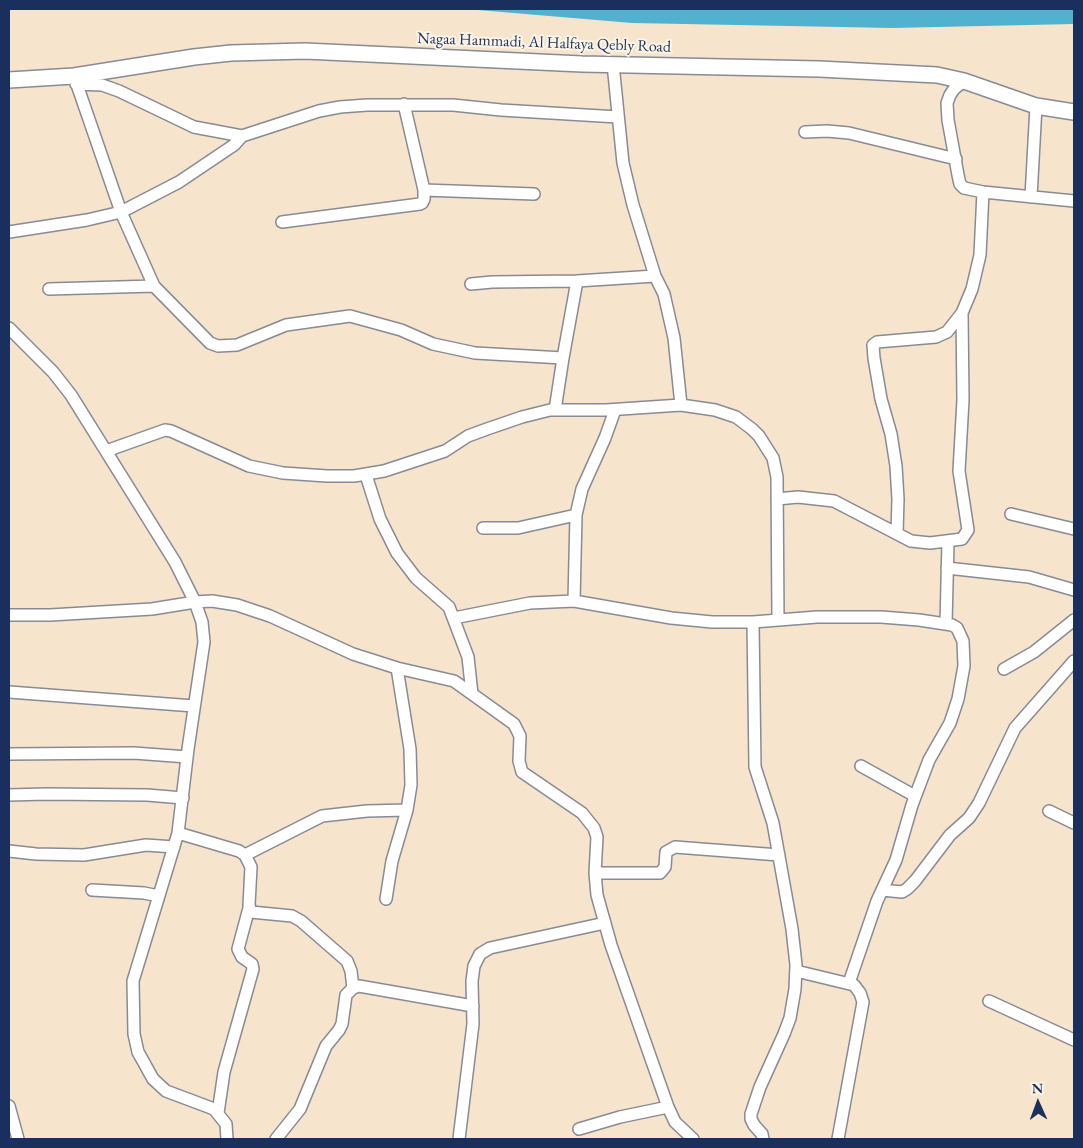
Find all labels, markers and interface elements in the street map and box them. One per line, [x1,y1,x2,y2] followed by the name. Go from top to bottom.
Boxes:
[417,29,671,57] street label: Nagaa Hammadi, Al Halfaya Qebly Road
[1013,1078,1063,1128] north arrow
[1031,1079,1043,1097] text: N

